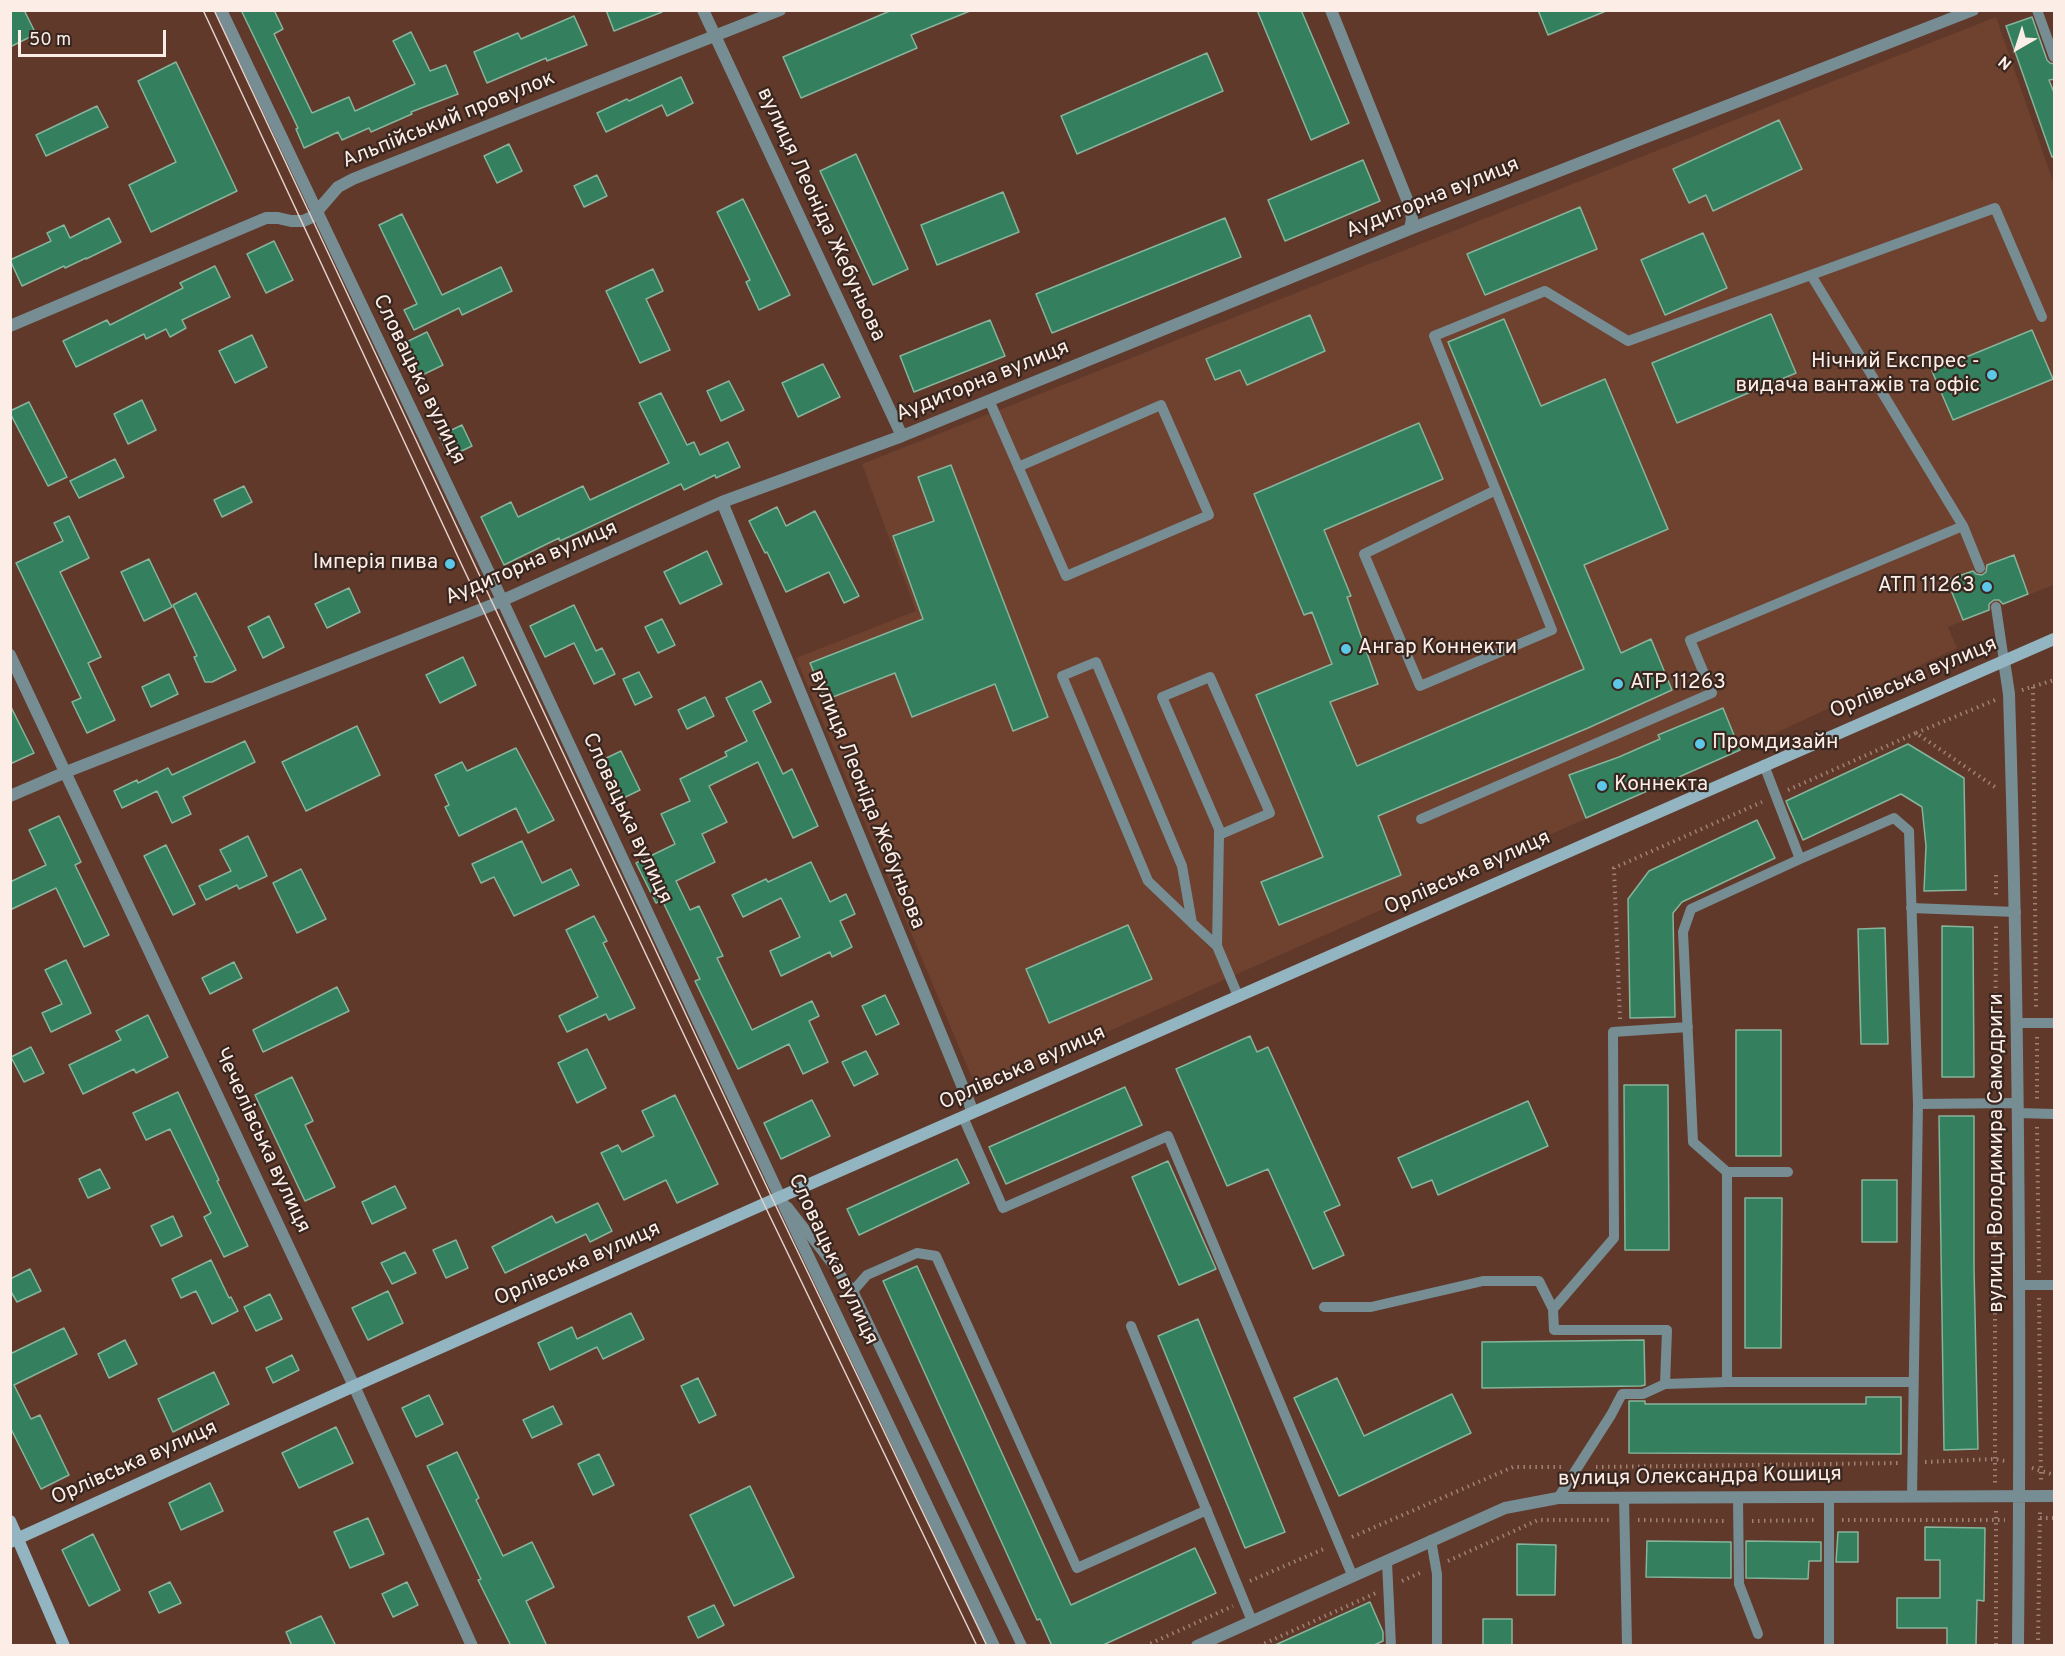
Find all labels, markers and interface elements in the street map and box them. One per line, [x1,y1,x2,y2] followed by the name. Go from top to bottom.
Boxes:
[21,18,170,56] scale bar
[1987,18,2047,78] north arrow
[29,29,71,52] text: 50 m
[1995,51,2016,73] text: N
[339,67,559,175] street label: Альпійський провулок
[750,84,890,346] street label: вулиця Леоніда Жебуньова
[1343,153,1523,245] street label: Аудиторна вулиця
[366,291,470,469] street label: Словацька вулиця
[893,336,1073,428] street label: Аудиторна вулиця
[1736,350,1980,400] place label: Нічний Експрес - видача вантажів та офіс
[1985,368,1999,382] marker: Нічний Експрес - видача вантажів та офіс
[442,516,622,612] street label: Аудиторна вулиця
[313,551,438,577] place label: Імперія пива
[443,557,457,571] marker: Імперія пива
[1878,574,1975,600] place label: АТП 11263
[1980,580,1994,594] marker: АТП 11263
[1827,632,2001,726] street label: Орлівська вулиця
[1358,636,1517,662] place label: Ангар Коннекти
[1339,642,1353,656] marker: Ангар Коннекти
[802,667,930,933] street label: вулиця Леоніда Жебуньова
[1630,671,1726,697] place label: ATP 11263
[1611,677,1625,691] marker: ATP 11263
[575,729,677,909] street label: Словацька вулиця
[1712,731,1838,757] place label: Промдизайн
[1693,737,1707,751] marker: Промдизайн
[1614,773,1708,799] place label: Коннекта
[1595,779,1609,793] marker: Коннекта
[1381,826,1555,922] street label: Орлівська вулиця
[1985,993,2011,1313] street label: вулиця Володимира Самодриги
[936,1021,1110,1117] street label: Орлівська вулиця
[207,1044,315,1238] street label: Чечелівська вулиця
[781,1170,883,1350] street label: Словацька вулиця
[491,1217,665,1313] street label: Орлівська вулиця
[48,1416,222,1512] street label: Орлівська вулиця
[1558,1463,1842,1493] street label: вулиця Олександра Кошиця

